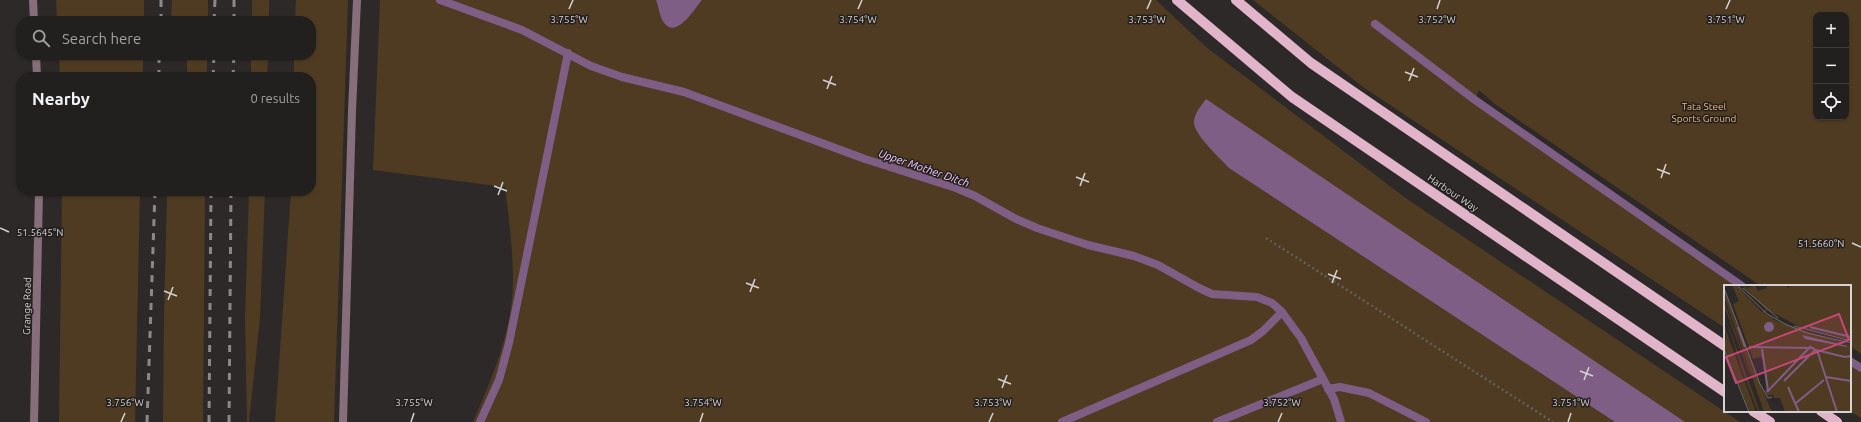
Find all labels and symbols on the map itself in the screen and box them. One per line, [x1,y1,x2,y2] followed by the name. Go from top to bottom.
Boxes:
[550,14,588,25] text: 3.755°W
[839,14,877,25] text: 3.754°W
[1128,14,1166,25] text: 3.753°W
[1418,14,1456,25] text: 3.752°W
[1707,14,1745,25] text: 3.751°W
[1672,101,1737,124] park label: Tata Steel Sports Ground
[877,147,971,189] water label: Upper Mother Ditch
[1426,172,1480,214] street label: Harbour Way
[17,227,63,238] text: 51.5645°N
[1798,238,1844,249] text: 51.5660°N
[21,277,33,335] street label: Grange Road
[1724,285,1851,412] inset map
[106,397,144,408] text: 3.756°W
[395,397,433,408] text: 3.755°W
[684,397,722,408] text: 3.754°W
[974,397,1012,408] text: 3.753°W
[1263,397,1301,408] text: 3.752°W
[1552,397,1590,408] text: 3.751°W

